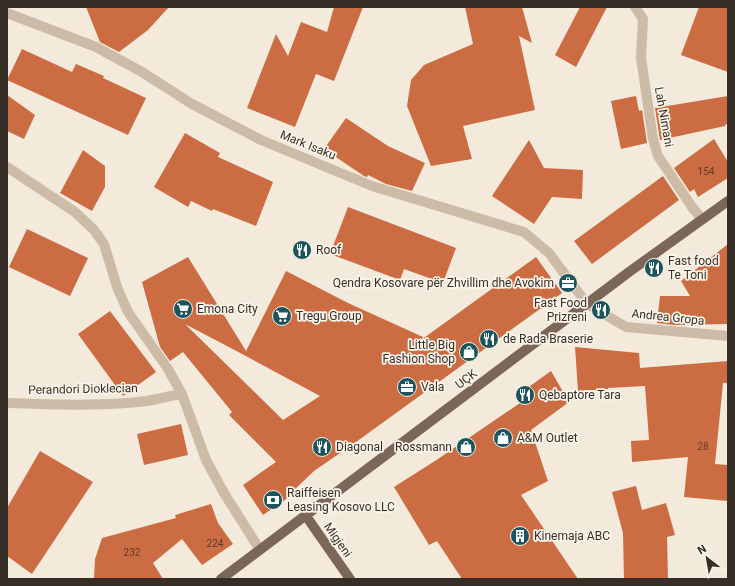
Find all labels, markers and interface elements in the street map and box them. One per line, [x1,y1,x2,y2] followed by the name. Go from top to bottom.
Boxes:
[652,86,676,148] street label: Lah Nimani
[278,127,338,163] street label: Mark Isaku
[698,166,715,177] house number: 154
[291,239,313,261] restaurant icon: Roof
[316,243,342,257] place label: Roof
[668,254,719,282] place label: Fast food Te Toni
[643,257,665,279] restaurant icon: Fast food Te Toni
[557,272,579,294] office icon: Qendra Kosovare për Zhvillim dhe Avokim
[333,276,554,290] place label: Qendra Kosovare për Zhvillim dhe Avokim
[534,296,587,324] place label: Fast Food Prizreni
[172,298,194,320] supermarket icon: Emona City
[590,299,612,321] restaurant icon: Fast Food Prizreni
[197,302,258,316] place label: Emona City
[271,305,293,327] supermarket icon: Tregu Group
[631,306,705,328] street label: Andrea Gropa
[296,309,362,323] place label: Tregu Group
[478,328,500,350] restaurant icon: de Rada Braserie
[503,332,593,346] place label: de Rada Braserie
[383,338,455,366] place label: Little Big Fashion Shop
[458,341,480,363] shop icon: Little Big Fashion Shop
[453,366,480,392] street label: UÇK
[396,376,418,398] office icon: Vala
[421,380,444,394] place label: Vala
[28,381,138,397] street label: Perandori Dioklecian
[514,384,536,406] restaurant icon: Qebaptore Tara
[539,388,621,402] place label: Qebaptore Tara
[492,427,514,449] shop icon: A&M Outlet
[517,431,578,445] place label: A&M Outlet
[311,436,333,458] restaurant icon: Diagonal
[455,436,477,458] shop icon: Rossmann
[336,440,383,454] place label: Diagonal
[395,440,452,454] place label: Rossmann
[697,441,709,452] house number: 28
[287,486,395,514] place label: Raiffeisen Leasing Kosovo LLC
[262,489,284,511] bank icon: Raiffeisen Leasing Kosovo LLC
[321,520,355,560] street label: Migjeni
[509,525,531,547] building icon: Kinemaja ABC
[534,529,610,543] place label: Kinemaja ABC
[207,538,224,549] house number: 224
[687,538,727,578] north arrow
[695,542,709,557] text: N
[124,547,141,558] house number: 232

